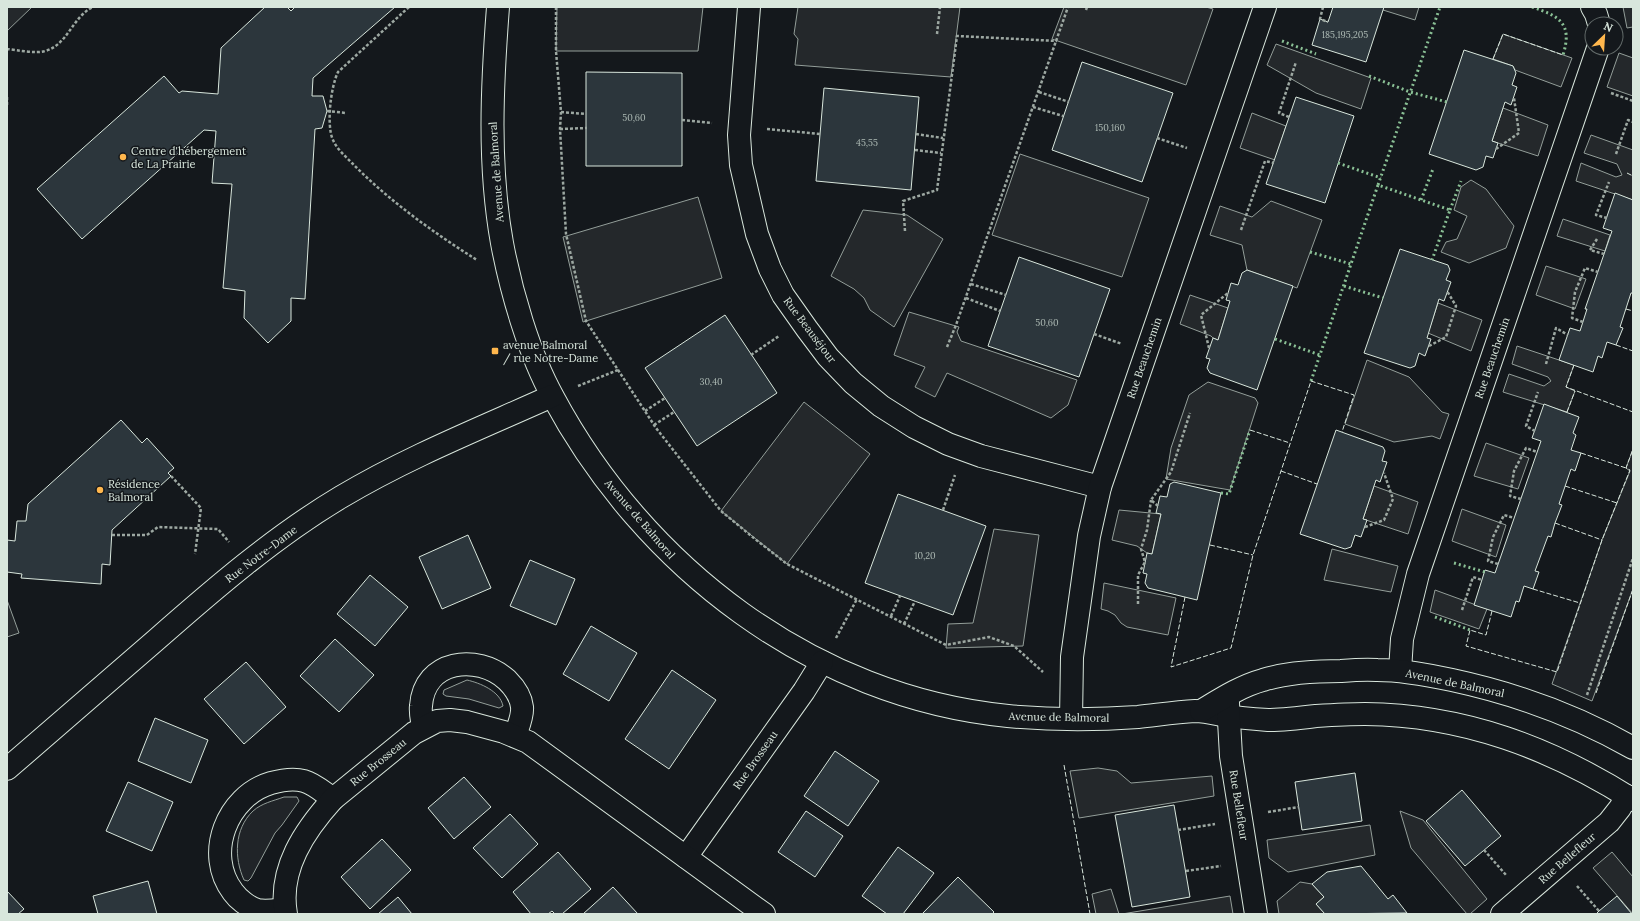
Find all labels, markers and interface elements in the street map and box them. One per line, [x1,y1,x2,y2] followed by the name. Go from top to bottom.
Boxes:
[1584,16,1624,56] north arrow
[1601,19,1615,35] text: N
[1322,29,1368,40] house number: 185,195,205
[622,112,646,123] house number: 50,60
[486,121,507,224] street label: Avenue de Balmoral
[1095,122,1125,133] house number: 150,160
[856,137,878,148] house number: 45,55
[131,144,247,171] place label: Centre d'hébergement de La Prairie
[118,152,128,162] marker: Centre d'hébergement de La Prairie
[781,294,839,366] street label: Rue Beauséjour
[1123,315,1165,401] street label: Rue Beauchemin
[1471,315,1513,401] street label: Rue Beauchemin
[1035,317,1059,328] house number: 50,60
[503,338,598,366] place label: avenue Balmoral / rue Notre-Dame
[490,346,500,356] marker: avenue Balmoral / rue Notre-Dame
[699,376,723,387] house number: 30,40
[601,476,678,562] street label: Avenue de Balmoral
[108,477,160,504] place label: Résidence Balmoral
[95,485,105,495] marker: Résidence Balmoral
[222,522,300,586] street label: Rue Notre-Dame
[914,550,936,561] house number: 10,20
[1403,665,1506,700] street label: Avenue de Balmoral
[1007,709,1110,725] street label: Avenue de Balmoral
[730,728,781,792] street label: Rue Brosseau
[347,735,409,789] street label: Rue Brosseau
[1227,769,1252,842] street label: Rue Bellefleur
[1535,829,1599,887] street label: Rue Bellefleur

